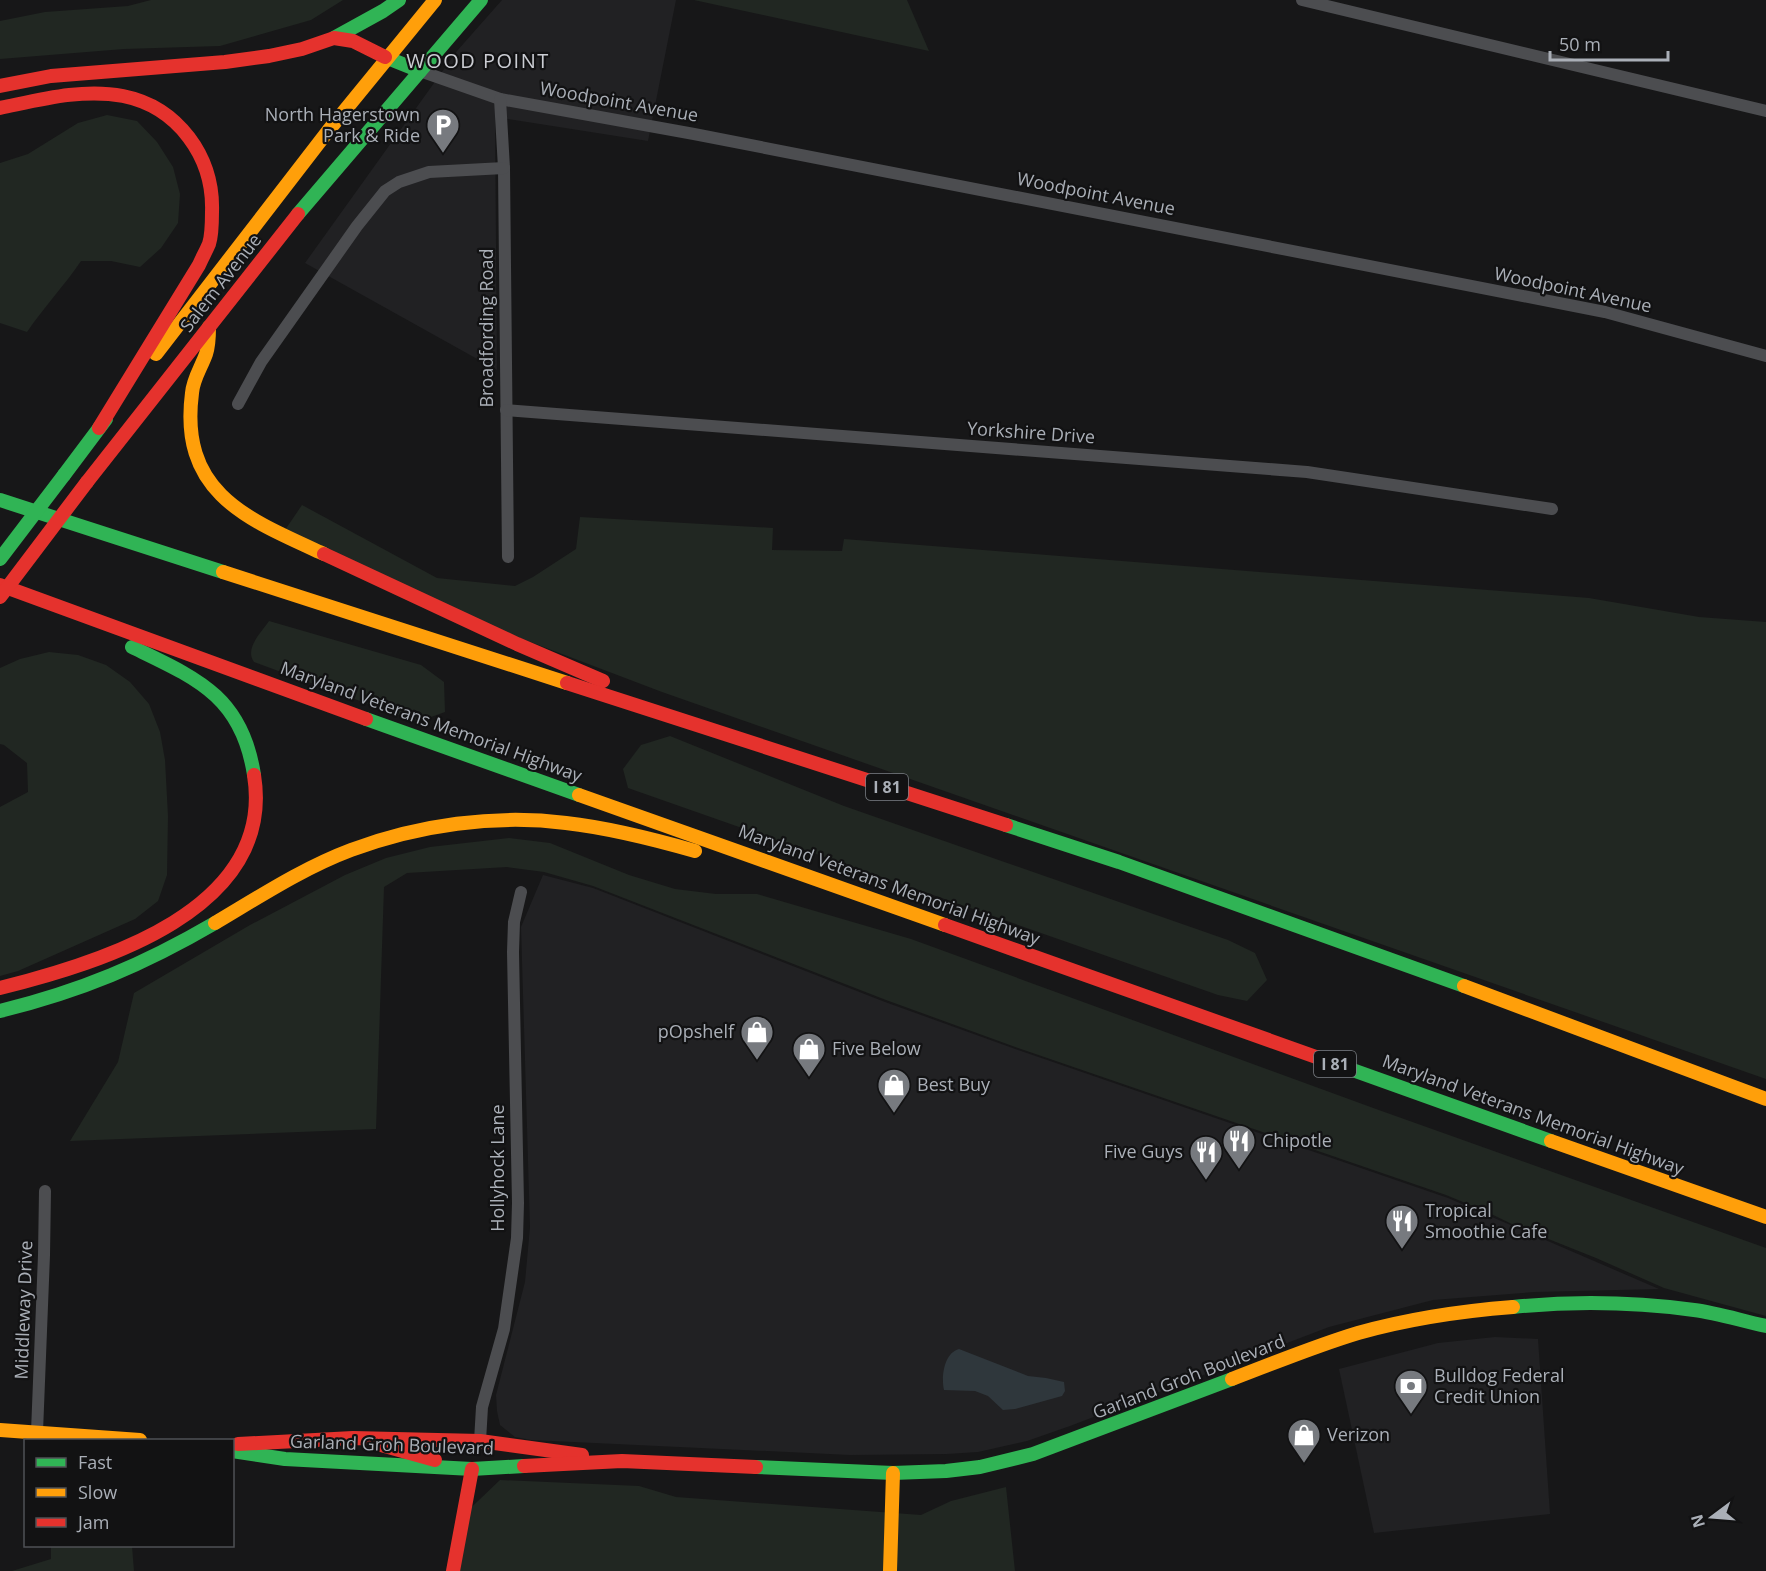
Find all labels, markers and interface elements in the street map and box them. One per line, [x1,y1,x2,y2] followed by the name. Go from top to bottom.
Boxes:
[1550,24,1668,62] scale bar
[1559,32,1601,56] text: 50 m
[406,47,550,74] district label: WOOD POINT
[538,75,700,127] street label: Woodpoint Avenue
[265,102,420,147] place label: North Hagerstown Park & Ride
[425,107,461,154] parking icon: North Hagerstown Park & Ride
[1015,166,1177,220] street label: Woodpoint Avenue
[174,228,266,336] street label: Salem Avenue
[474,248,498,408] street label: Broadfording Road
[1492,261,1654,317] street label: Woodpoint Avenue
[966,416,1096,448] street label: Yorkshire Drive
[277,655,586,787] street label: Maryland Veterans Memorial Highway
[866,774,908,800] road number: I 81
[735,818,1044,950] street label: Maryland Veterans Memorial Highway
[739,1014,775,1061] shop icon: pOpshelf
[658,1019,735,1043] place label: pOpshelf
[791,1031,827,1078] shop icon: Five Below
[832,1036,921,1060] place label: Five Below
[1379,1048,1688,1180] street label: Maryland Veterans Memorial Highway
[1314,1051,1356,1077] road number: I 81
[876,1067,912,1114] shop icon: Best Buy
[917,1072,991,1096] place label: Best Buy
[485,1104,509,1232] street label: Hollyhock Lane
[1221,1123,1257,1170] restaurant icon: Chipotle
[1262,1128,1332,1152] place label: Chipotle
[1188,1134,1224,1181] restaurant icon: Five Guys
[1104,1139,1183,1163] place label: Five Guys
[1425,1198,1547,1243] place label: Tropical Smoothie Cafe
[1384,1203,1420,1250] restaurant icon: Tropical Smoothie Cafe
[9,1240,37,1380] street label: Middleway Drive
[1089,1328,1288,1424] street label: Garland Groh Boulevard
[1434,1363,1564,1408] place label: Bulldog Federal Credit Union
[1393,1368,1429,1415] bank icon: Bulldog Federal Credit Union
[1286,1417,1322,1464] shop icon: Verizon
[1327,1422,1390,1446] place label: Verizon
[290,1428,495,1460] street label: Garland Groh Boulevard
[24,1439,234,1547] legend
[78,1450,112,1474] text: Fast
[78,1480,117,1504] text: Slow
[1682,1487,1742,1547] north arrow
[76,1510,110,1534] text: Jam
[1685,1512,1710,1530] text: N

